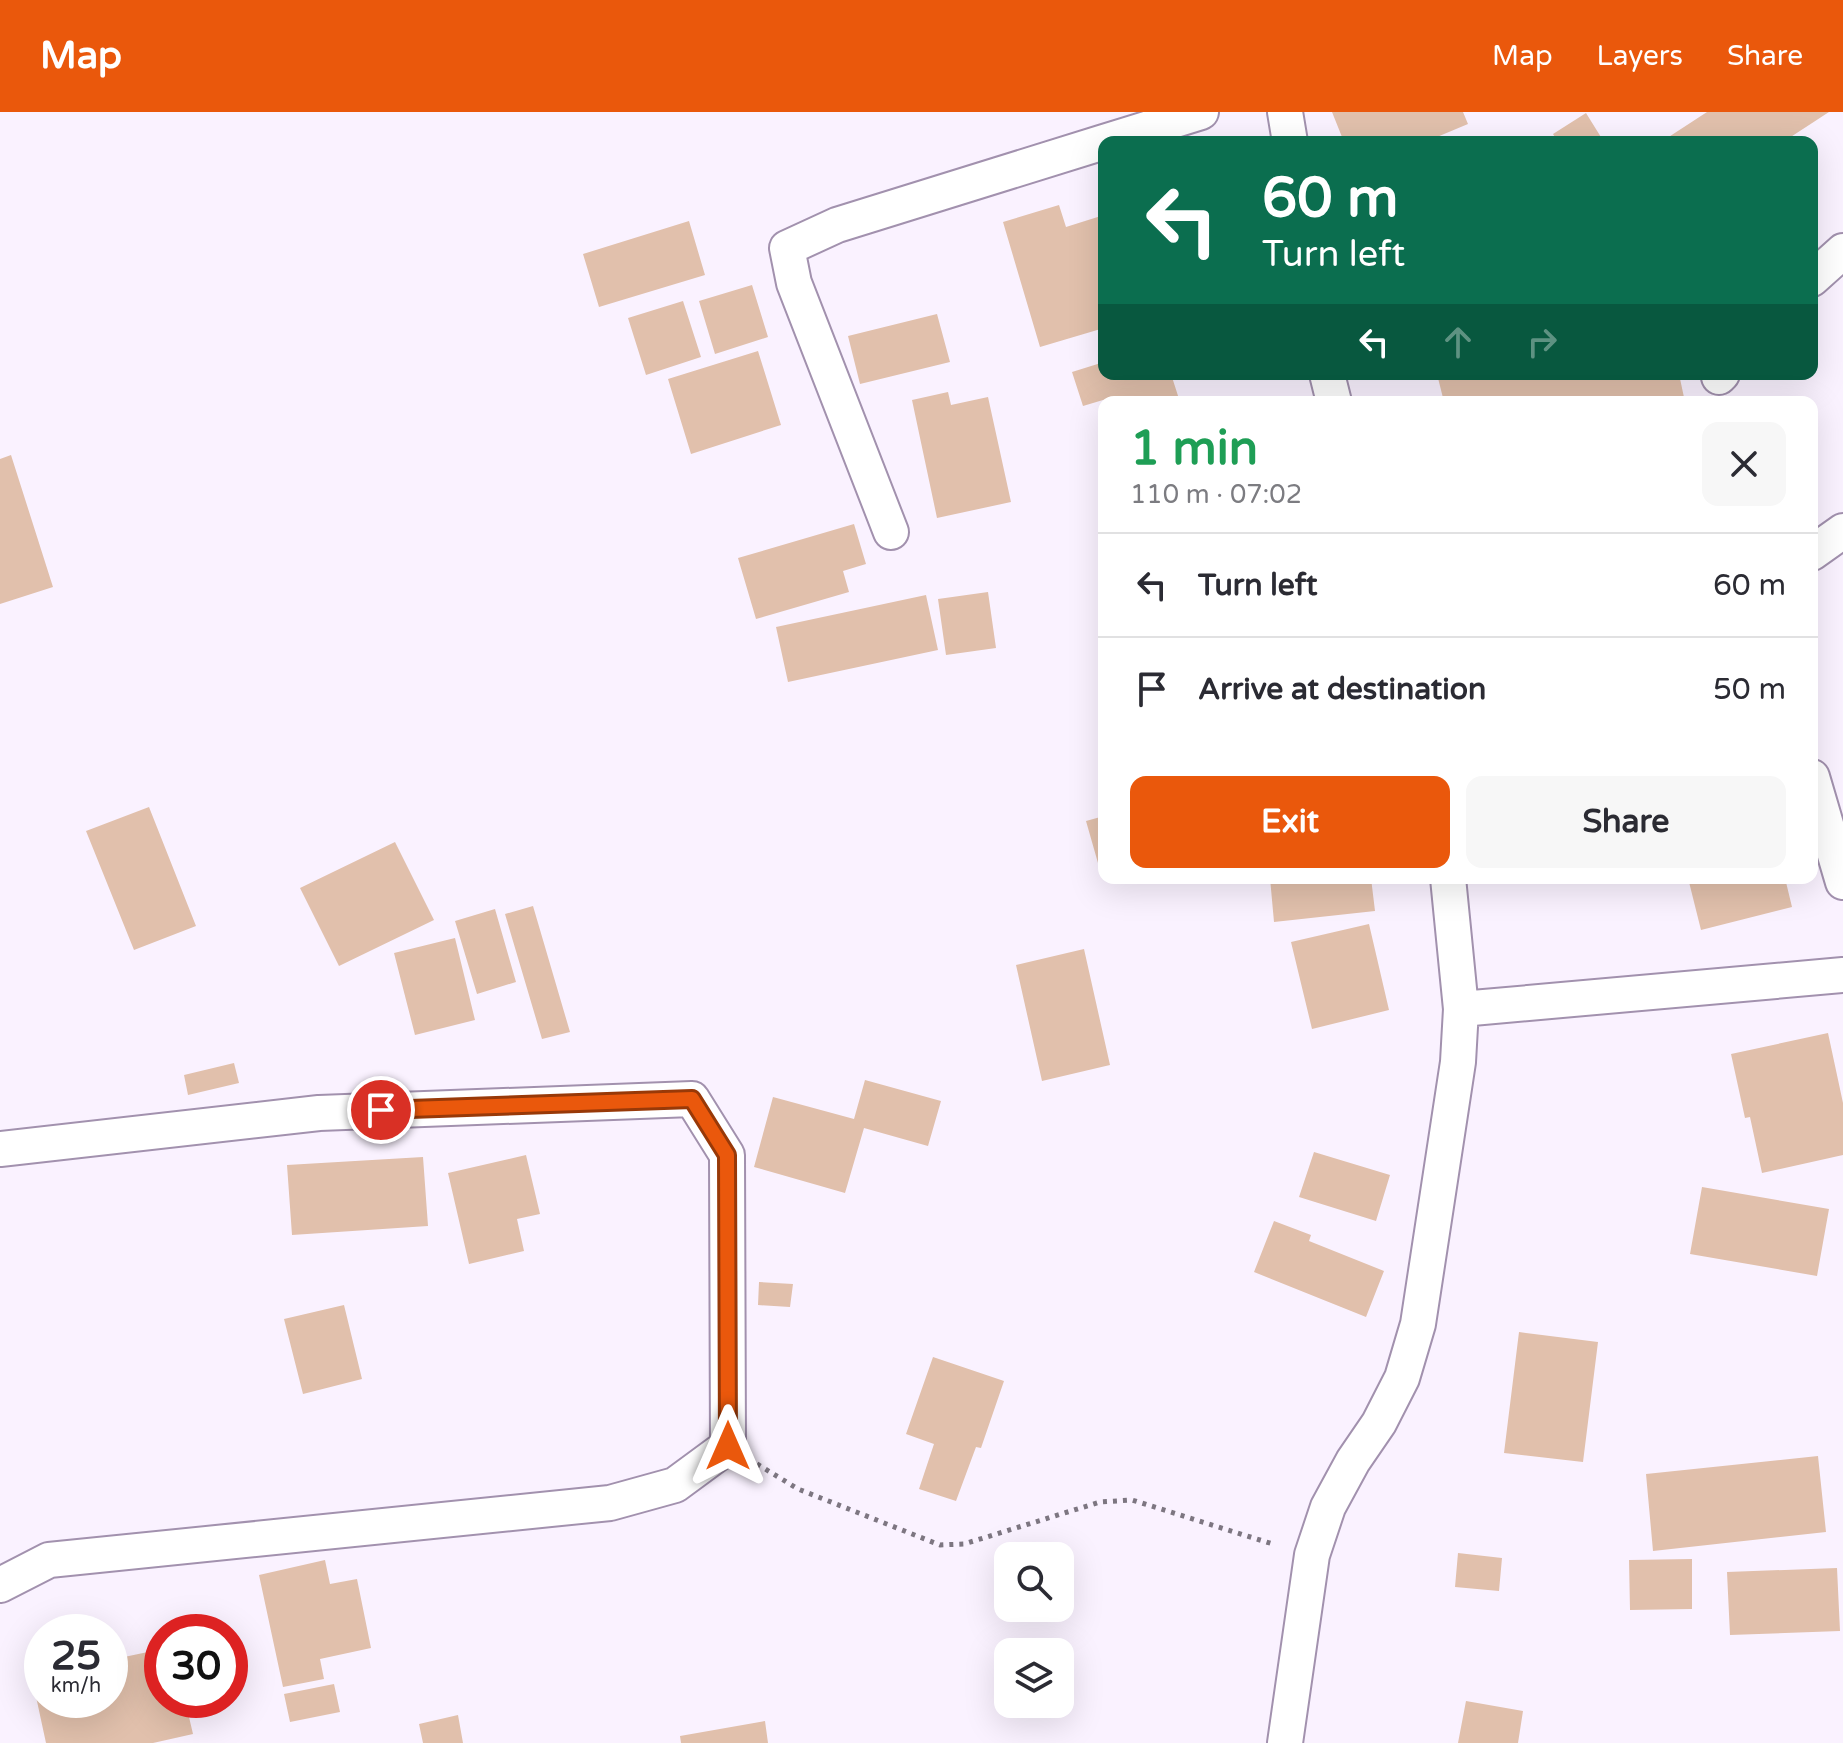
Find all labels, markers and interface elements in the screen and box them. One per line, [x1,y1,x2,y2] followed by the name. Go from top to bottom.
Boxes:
[40,33,122,79] text: Map
[1492,39,1553,73] text: Map
[1597,39,1683,73] text: Layers
[1727,39,1803,73] text: Share
[1262,165,1398,232] text: 60 m
[1130,168,1234,272] icon: left
[1262,233,1405,276] text: Turn left
[1352,320,1396,364] icon: left
[1436,320,1480,364] icon: ahead
[1520,320,1564,364] icon: right
[1130,420,1258,478] text: 1 min
[1702,422,1786,506] button: close
[1130,479,1302,510] text: 110 m · 07:02
[1130,563,1174,607] icon: left
[1198,567,1317,604] text: Turn left
[1713,567,1786,604] text: 60 m
[1130,667,1174,711] icon: arrive
[1198,671,1486,708] text: Arrive at destination
[1713,671,1786,708] text: 50 m
[1130,776,1450,868] button: Exit
[1466,776,1786,868] button: Share
[347,1076,415,1144] pin
[359,1088,403,1132] icon: arrive
[686,1404,770,1488] position arrow
[994,1542,1074,1718] map controls
[994,1542,1074,1622] button: search
[144,1614,248,1718] speed limit sign: 30
[51,1632,101,1680] text: 25
[994,1638,1074,1718] button: layers
[51,1674,101,1698] text: km/h

